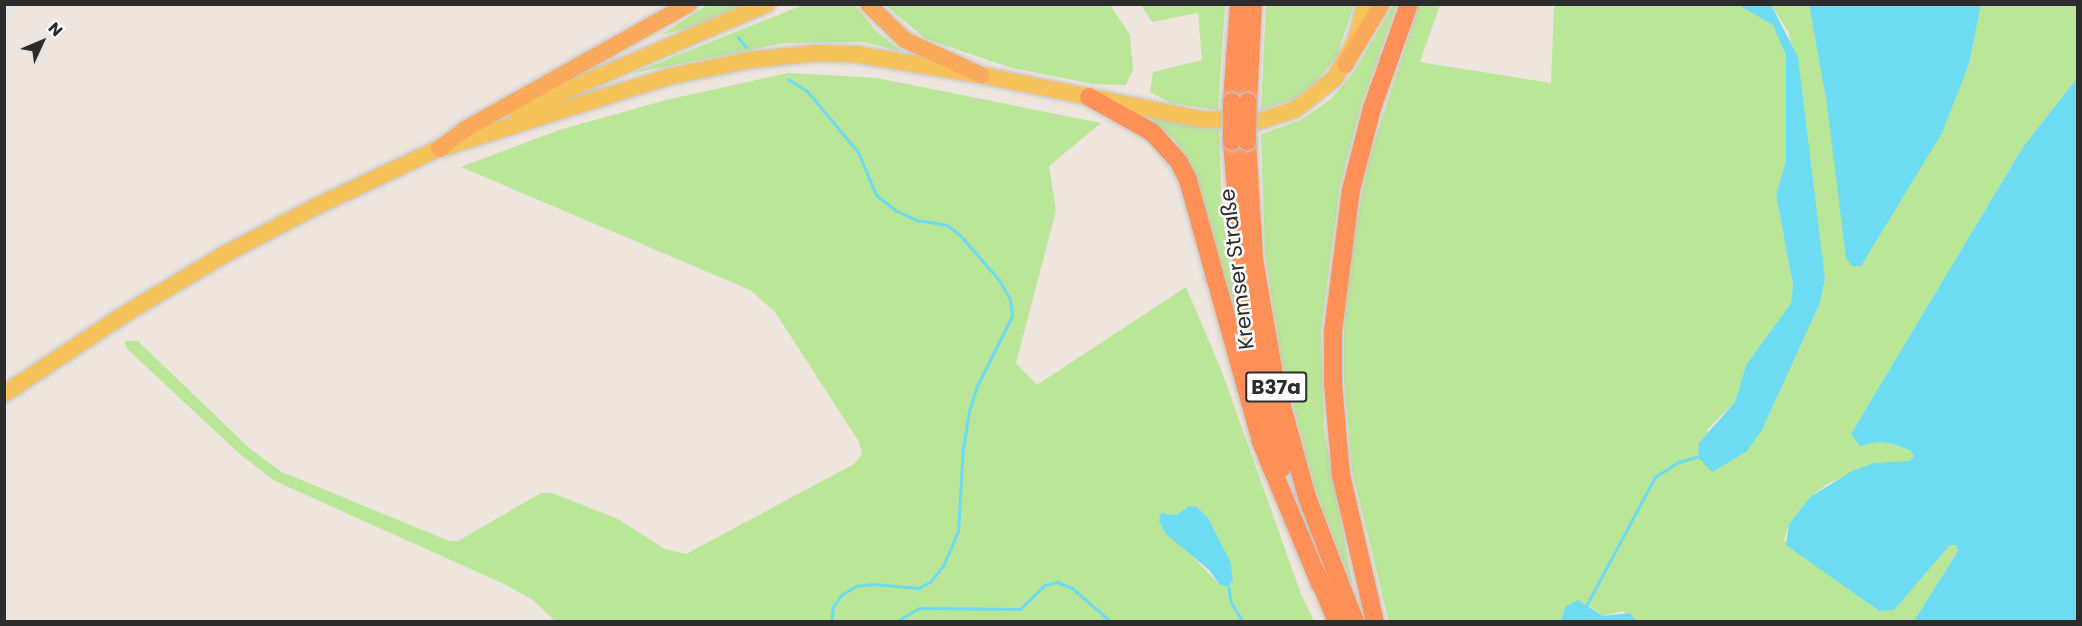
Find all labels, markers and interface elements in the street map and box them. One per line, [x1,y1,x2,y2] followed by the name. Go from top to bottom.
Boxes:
[12,12,72,72] north arrow
[43,17,68,41] text: N
[1215,187,1259,351] street label: Kremser Straße
[1244,370,1308,404] road number: B37a

